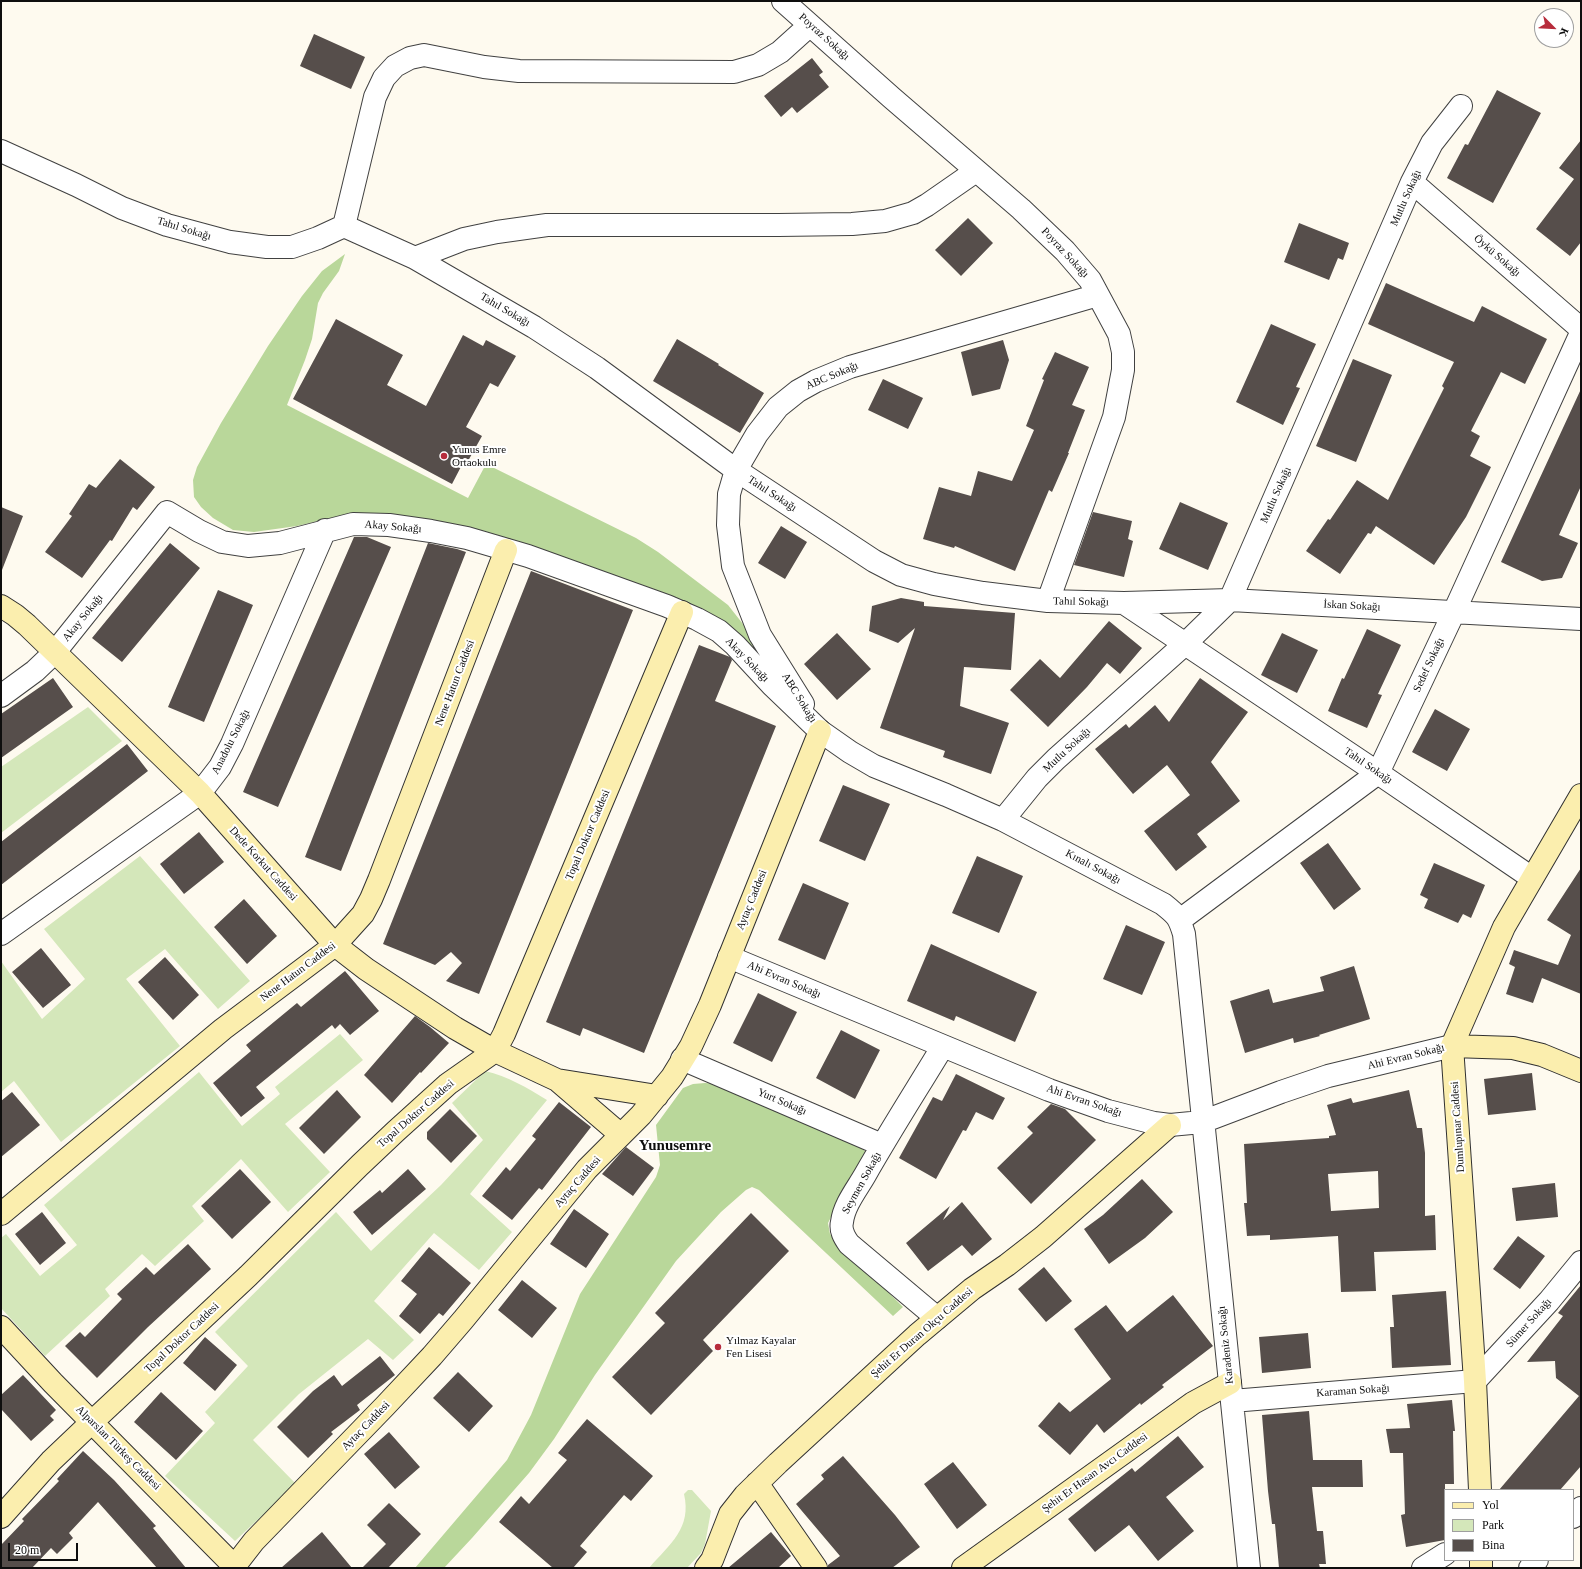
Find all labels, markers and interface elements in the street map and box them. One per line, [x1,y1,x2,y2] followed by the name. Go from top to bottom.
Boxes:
[1534,8,1574,48] north arrow
[796,11,852,63] street label: Poyraz Sokağı
[1557,26,1571,39] text: K
[1388,168,1424,228] street label: Mutlu Sokağı
[155,215,213,243] street label: Tahıl Sokağı
[1038,225,1092,281] street label: Poyraz Sokağı
[1471,232,1523,280] street label: Öykü Sokağı
[478,290,532,330] street label: Tahıl Sokağı
[804,359,860,393] street label: ABC Sokağı
[452,443,506,469] place label: Yunus Emre Ortaokulu
[439,451,449,461] marker: Yunus Emre Ortaokulu
[1258,465,1294,525] street label: Mutlu Sokağı
[745,473,799,515] street label: Tahıl Sokağı
[364,518,422,536] street label: Akay Sokağı
[60,592,106,644] street label: Akay Sokağı
[1053,595,1109,609] street label: Tahıl Sokağı
[1323,598,1381,614] street label: İskan Sokağı
[722,635,772,685] street label: Akay Sokağı
[1411,636,1447,694] street label: Sedef Sokağı
[433,638,477,728] street label: Nene Hatun Caddesi
[779,671,819,725] street label: ABC Sokağı
[209,707,253,777] street label: Anadolu Sokağı
[1040,725,1094,775] street label: Mutlu Sokağı
[1341,745,1395,787] street label: Tahıl Sokağı
[563,788,613,882] street label: Topal Doktor Caddesi
[226,824,300,904] street label: Dede Korkut Caddesi
[1063,847,1123,887] street label: Kınalı Sokağı
[734,868,770,932] street label: Aytaç Caddesi
[258,939,338,1005] street label: Nene Hatun Caddesi
[745,959,823,1001] street label: Ahi Evran Sokağı
[1366,1041,1446,1073] street label: Ahi Evran Sokağı
[375,1077,457,1151] street label: Topal Doktor Caddesi
[1448,1081,1468,1173] street label: Dumlupınar Caddesi
[1045,1082,1123,1120] street label: Ahi Evran Sokağı
[755,1086,809,1118] street label: Yurt Sokağı
[639,1137,711,1155] district label: Yunusemre
[840,1150,884,1216] street label: Seymen Sokağı
[552,1154,604,1210] street label: Aytaç Caddesi
[868,1285,976,1381] street label: Şehit Er Duran Okçu Caddesi
[1503,1296,1555,1350] street label: Sümer Sokağı
[142,1300,222,1376] street label: Topal Doktor Caddesi
[1215,1305,1237,1385] street label: Karadeniz Sokağı
[726,1334,796,1360] place label: Yılmaz Kayalar Fen Lisesi
[713,1342,723,1352] marker: Yılmaz Kayalar Fen Lisesi
[1316,1382,1390,1400] street label: Karaman Sokağı
[339,1399,393,1453] street label: Aytaç Caddesi
[73,1403,163,1493] street label: Alparslan Türkeş Caddesi
[1040,1430,1150,1516] street label: Şehit Er Hasan Avcı Caddesi
[1444,1489,1574,1561] legend
[1482,1498,1499,1512] text: Yol
[1482,1518,1504,1532] text: Park
[10,1535,80,1561] scale bar
[1482,1538,1505,1552] text: Bina
[15,1543,39,1557] text: 20 m

